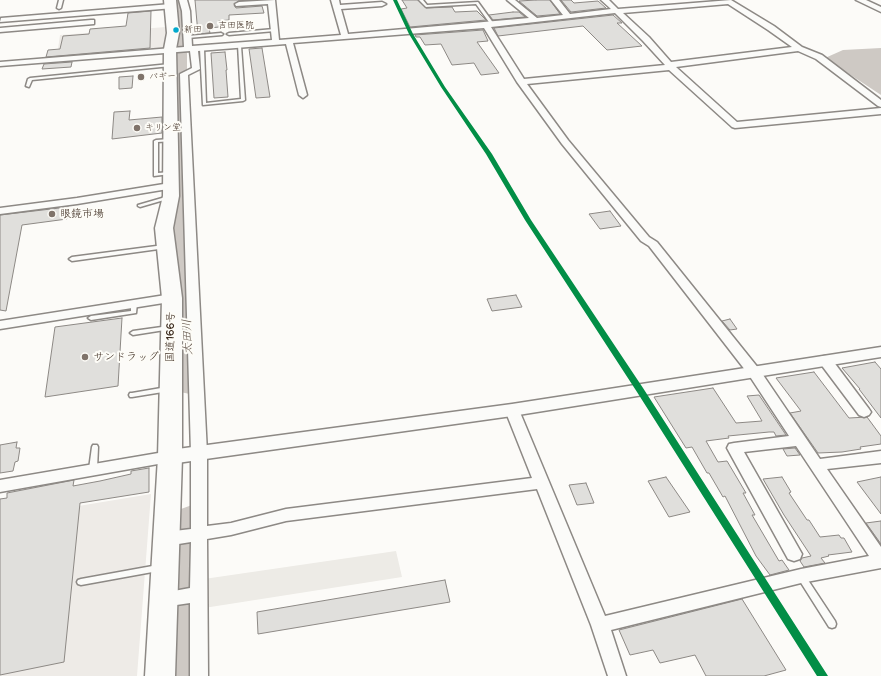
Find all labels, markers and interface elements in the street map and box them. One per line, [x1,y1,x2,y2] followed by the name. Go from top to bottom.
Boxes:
[205,21,215,31] marker: 吉田医院
[218,21,254,31] place label: 吉田医院
[171,25,181,35] marker: 新田
[184,25,202,35] place label: 新田
[136,72,146,82] marker: バギー
[149,72,176,82] place label: バギー
[132,123,142,133] marker: キリン堂
[145,123,181,133] place label: キリン堂
[60,207,104,221] place label: 眼鏡市場
[47,209,57,219] marker: 眼鏡市場
[164,312,178,362] street label: 国道166号
[180,319,196,355] water label: 太田川
[93,350,159,364] place label: サンドラッグ
[80,352,90,362] marker: サンドラッグ

